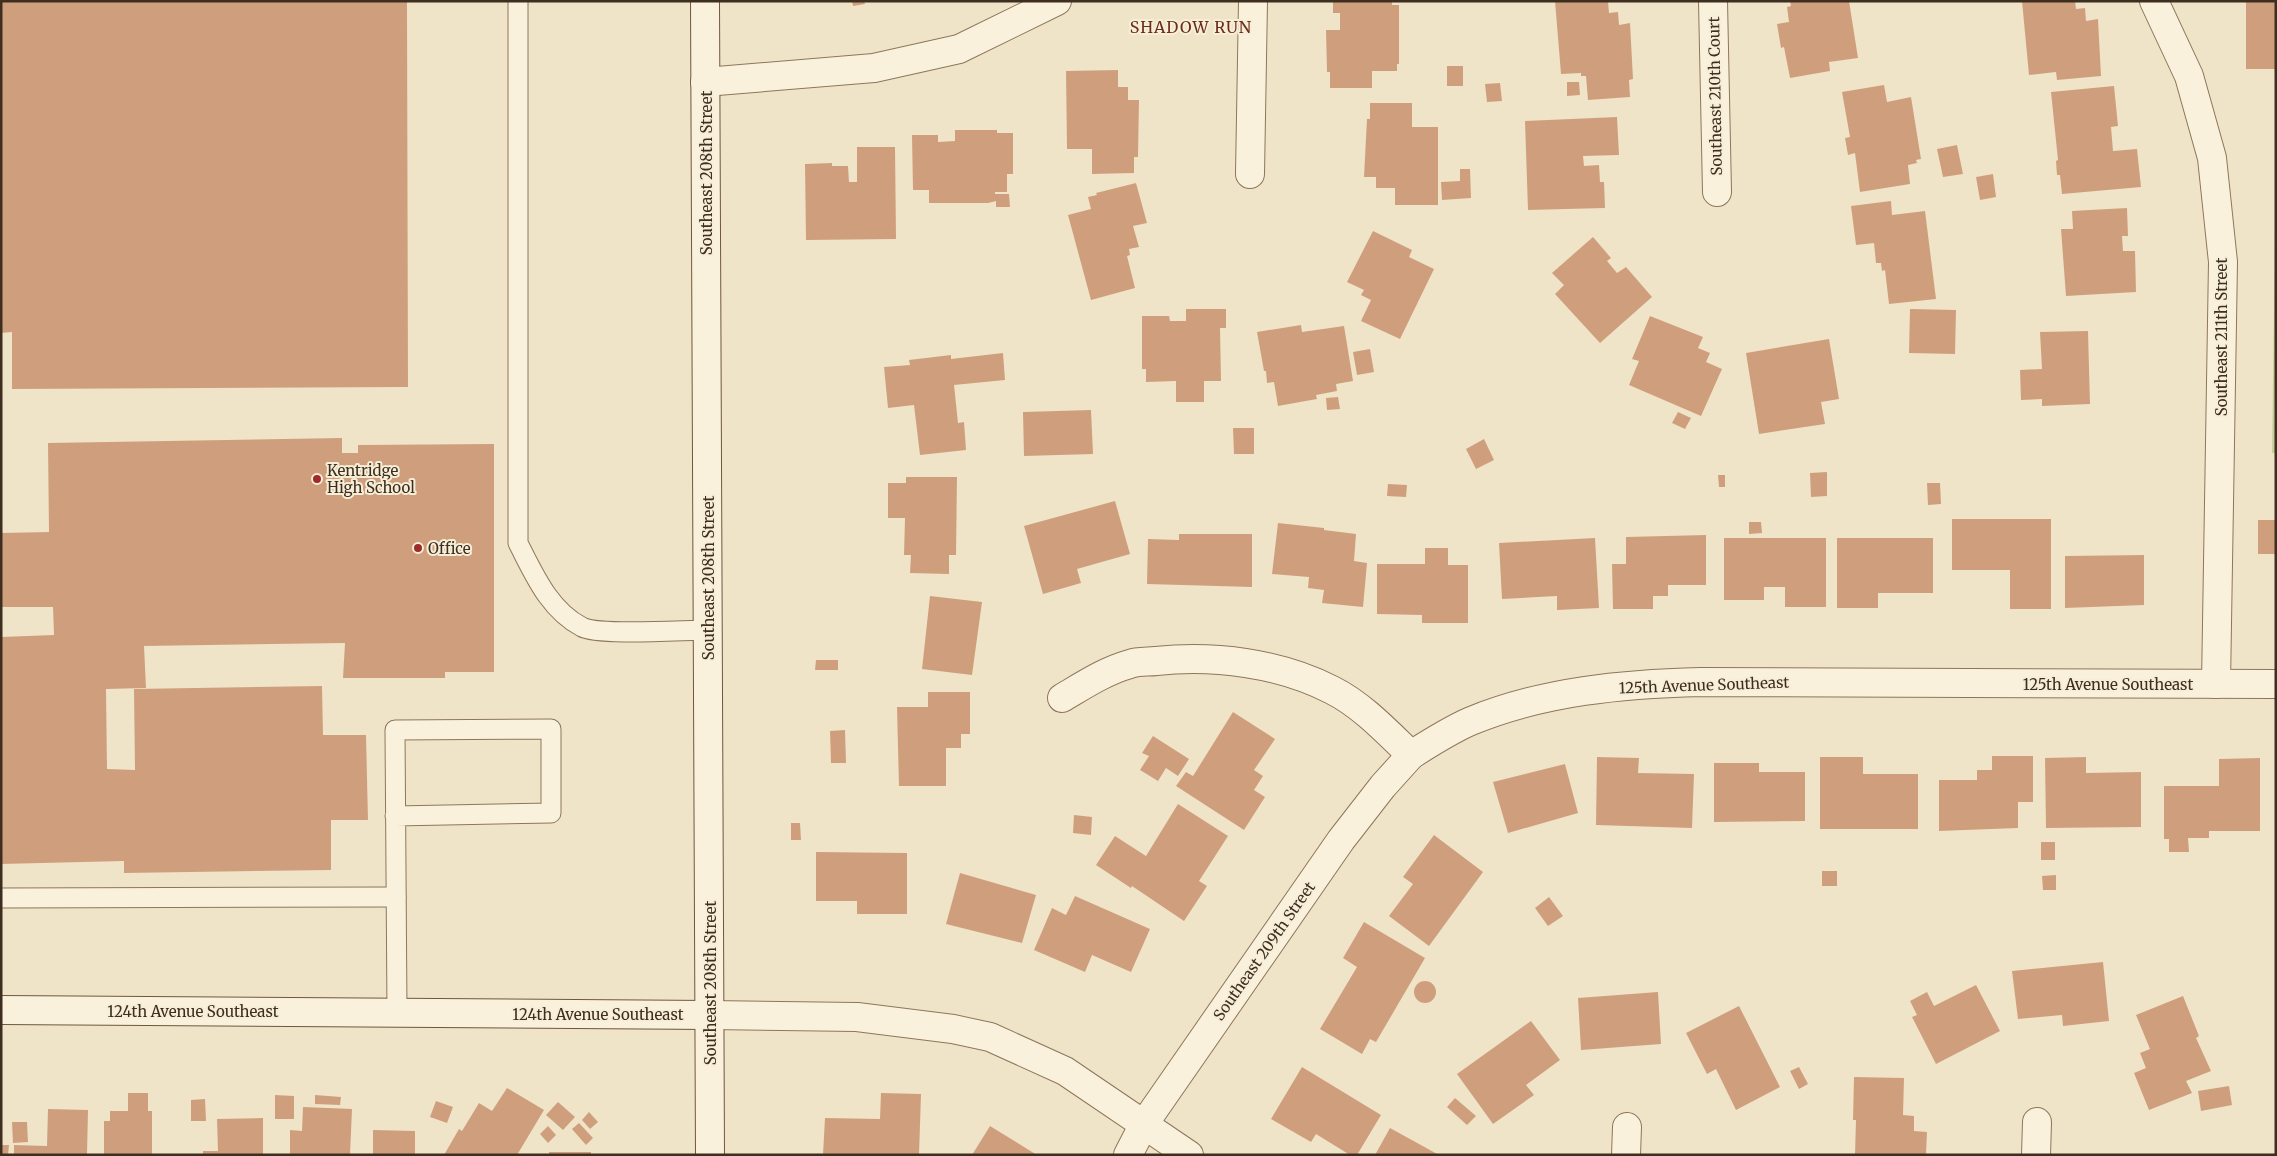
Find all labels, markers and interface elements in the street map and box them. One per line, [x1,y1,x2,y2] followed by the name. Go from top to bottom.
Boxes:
[1704,16,1726,176] street label: Southeast 210th Court
[1130,17,1252,37] district label: SHADOW RUN
[697,91,716,255] street label: Southeast 208th Street
[2212,258,2231,416] street label: Southeast 211th Street
[327,461,415,497] place label: Kentridge High School
[311,473,323,485] marker: Kentridge High School
[699,496,718,660] street label: Southeast 208th Street
[428,539,471,558] place label: Office
[412,542,424,554] marker: Office
[1618,673,1790,697] street label: 125th Avenue Southeast
[2023,675,2193,694] street label: 125th Avenue Southeast
[1209,878,1319,1024] street label: Southeast 209th Street
[701,901,720,1065] street label: Southeast 208th Street
[107,1002,279,1021] street label: 124th Avenue Southeast
[512,1005,684,1024] street label: 124th Avenue Southeast

